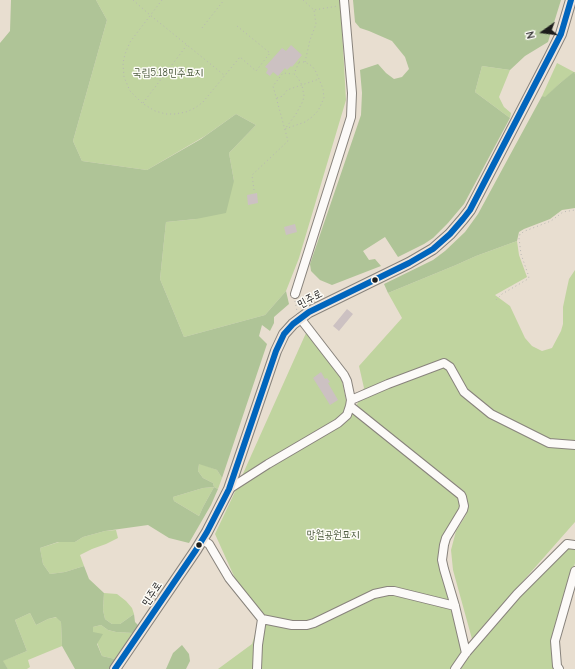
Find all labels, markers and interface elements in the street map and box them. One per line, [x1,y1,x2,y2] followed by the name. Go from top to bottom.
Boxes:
[523,12,563,52] north arrow
[524,30,538,40] text: N
[133,66,203,80] park label: 국립5.18민주묘지
[370,275,380,285] unlabelled marker
[295,287,325,311] street label: 민주로
[306,528,360,542] park label: 망월공원묘지
[194,540,204,550] unlabelled marker
[139,579,165,609] street label: 민주로

